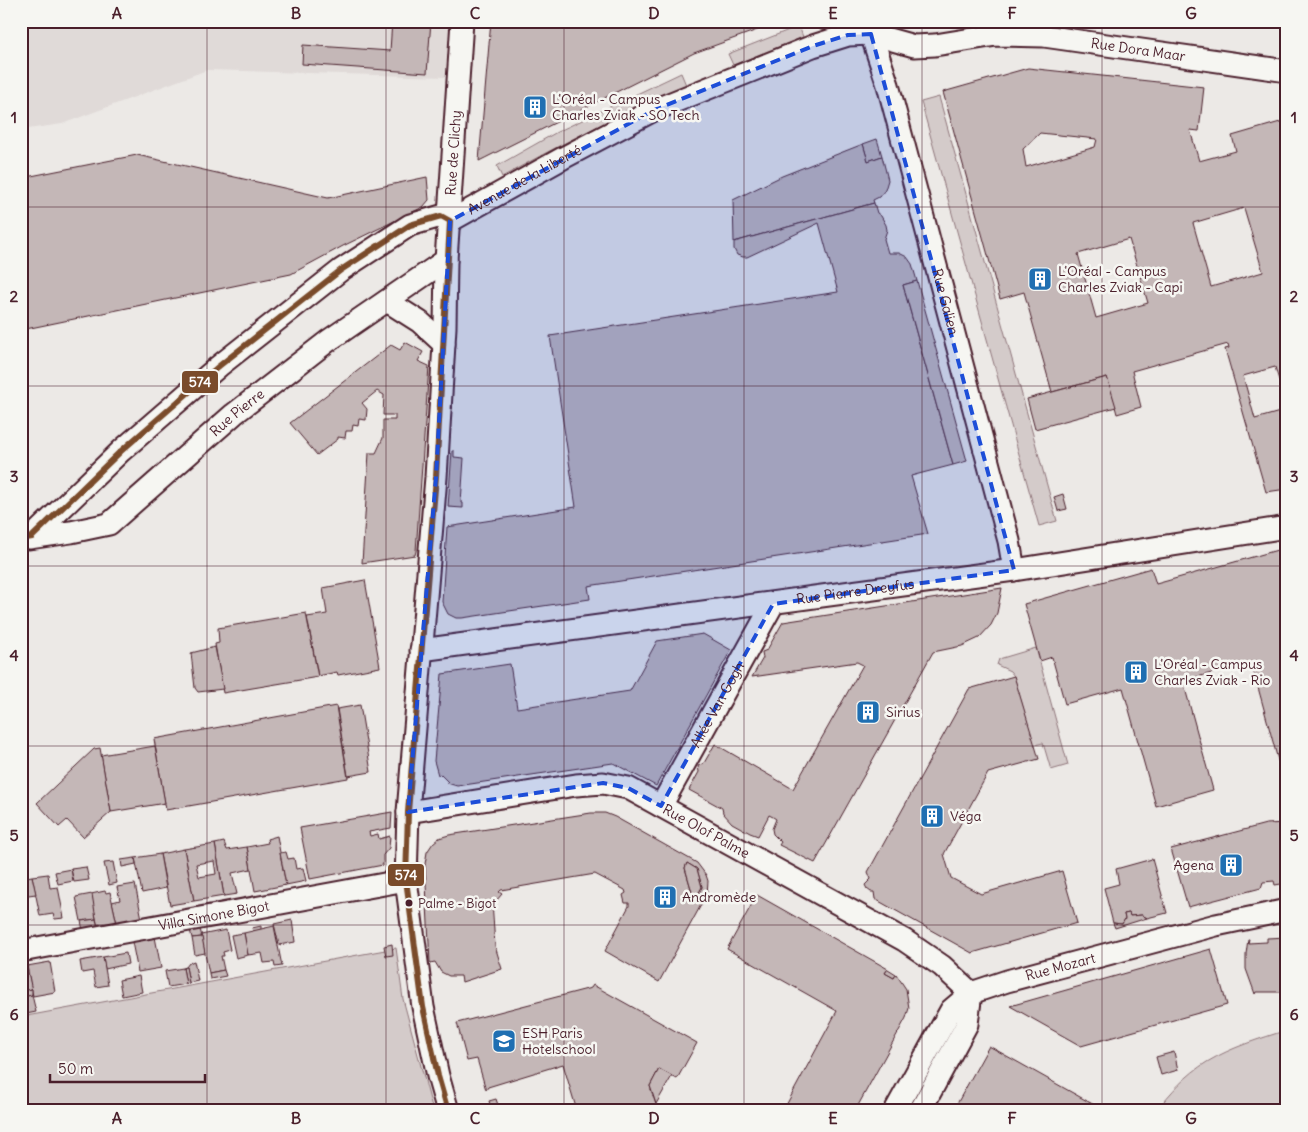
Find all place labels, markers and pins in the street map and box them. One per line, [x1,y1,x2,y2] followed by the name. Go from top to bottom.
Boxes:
[552,90,700,124] place label: L'Oréal - Campus Charles Zviak - SO Tech
[522,94,548,120] building icon: L'Oréal - Campus Charles Zviak - SO Tech
[1058,262,1183,296] place label: L'Oréal - Campus Charles Zviak - Capi
[1027,266,1053,292] building icon: L'Oréal - Campus Charles Zviak - Capi
[1154,655,1271,689] place label: L'Oréal - Campus Charles Zviak - Rio
[1123,659,1149,685] building icon: L'Oréal - Campus Charles Zviak - Rio
[855,699,881,725] building icon: Sirius
[886,703,920,721] place label: Sirius
[919,803,945,829] building icon: Véga
[950,807,982,825] place label: Véga
[1218,852,1244,878] building icon: Agena
[1174,856,1214,874] place label: Agena
[652,884,678,910] building icon: Andromède
[682,888,756,906] place label: Andromède
[418,895,497,912] place label: Palme - Bigot
[404,898,414,908] marker: Palme - Bigot
[522,1024,596,1058] place label: ESH Paris Hotelschool
[491,1028,517,1054] school or university icon: ESH Paris Hotelschool

